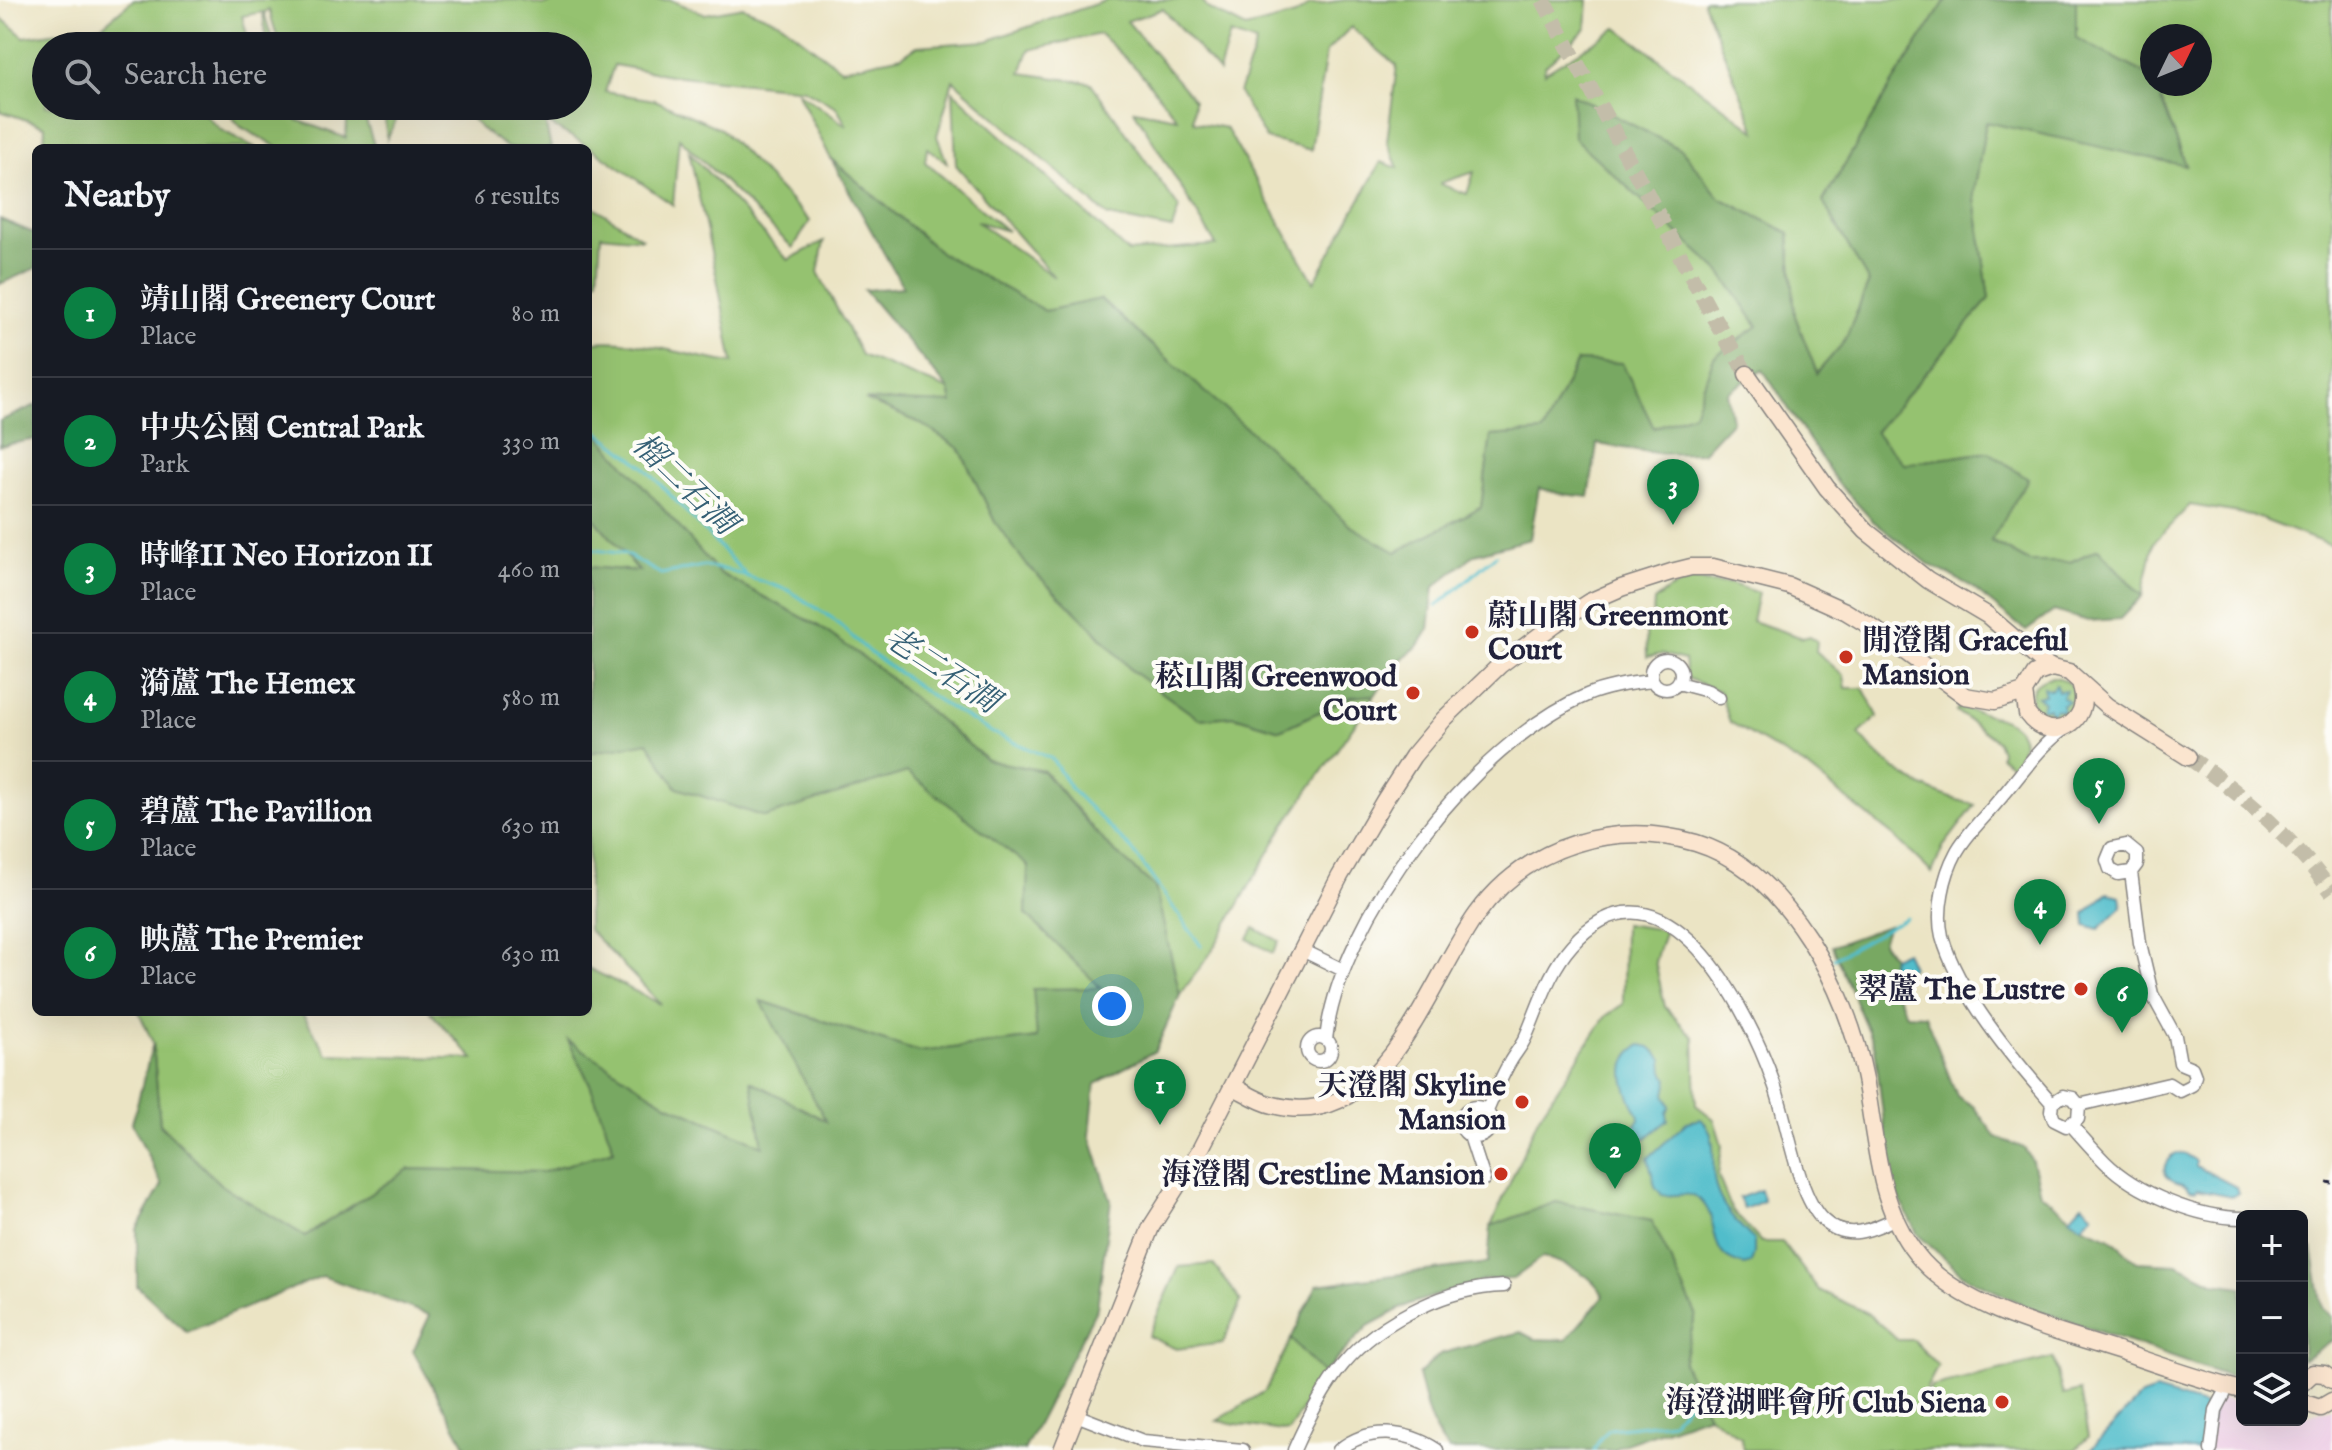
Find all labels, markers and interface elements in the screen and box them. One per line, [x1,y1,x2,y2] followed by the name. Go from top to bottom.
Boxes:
[2140,24,2212,96] north arrow
[32,32,592,120] search box
[60,54,104,98] icon: search
[124,57,267,95] text: Search here
[64,175,170,218] text: Nearby
[474,180,560,213] text: 6 results
[140,282,435,320] text: 靖山閣 Greenery Court
[85,297,95,330] text: 1
[511,297,560,330] text: 80 m
[140,320,196,353] text: Place
[140,410,424,448] text: 中央公園 Central Park
[84,425,96,458] text: 2
[502,425,560,458] text: 330 m
[623,426,747,547] water label: 榴二石澗
[140,448,189,481] text: Park
[1647,459,1699,525] pin: 3
[140,538,433,576] text: 時峰II Neo Horizon II
[85,553,95,586] text: 3
[498,553,560,586] text: 460 m
[140,576,196,609] text: Place
[1488,598,1729,670] place label: 蔚山閣 Greenmont Court
[876,619,1010,726] water label: 老二石澗
[1463,623,1481,641] marker: 蔚山閣 Greenmont Court
[1862,623,2068,695] place label: 閒澄閣 Graceful Mansion
[1837,648,1855,666] marker: 閒澄閣 Graceful Mansion
[1155,659,1398,731] place label: 菘山閣 Greenwood Court
[140,666,355,704] text: 漪蘆 The Hemex
[84,681,96,714] text: 4
[502,681,560,714] text: 580 m
[1404,684,1422,702] marker: 菘山閣 Greenwood Court
[140,704,196,737] text: Place
[2073,758,2125,824] pin: 5
[140,794,372,832] text: 碧蘆 The Pavillion
[85,809,95,842] text: 5
[501,809,560,842] text: 630 m
[140,832,196,865] text: Place
[2014,879,2066,945] pin: 4
[140,922,363,960] text: 映蘆 The Premier
[85,937,95,970] text: 6
[501,937,560,970] text: 630 m
[140,960,196,993] text: Place
[2096,967,2148,1033] pin: 6
[1858,972,2065,1010] place label: 翠蘆 The Lustre
[2072,980,2090,998] marker: 翠蘆 The Lustre
[1092,986,1132,1026] your location
[1134,1059,1186,1125] pin: 1
[1318,1068,1506,1140] place label: 天澄閣 Skyline Mansion
[1513,1093,1531,1111] marker: 天澄閣 Skyline Mansion
[1589,1123,1641,1189] pin: 2
[1161,1157,1485,1195] place label: 海澄閣 Crestline Mansion
[1492,1165,1510,1183] marker: 海澄閣 Crestline Mansion
[2236,1210,2308,1426] map controls
[2236,1210,2308,1282] button: +
[2236,1282,2308,1354] button: −
[2236,1354,2308,1426] button: layers
[1666,1385,1987,1423] place label: 海澄湖畔會所 Club Siena
[1993,1393,2011,1411] marker: 海澄湖畔會所 Club Siena

